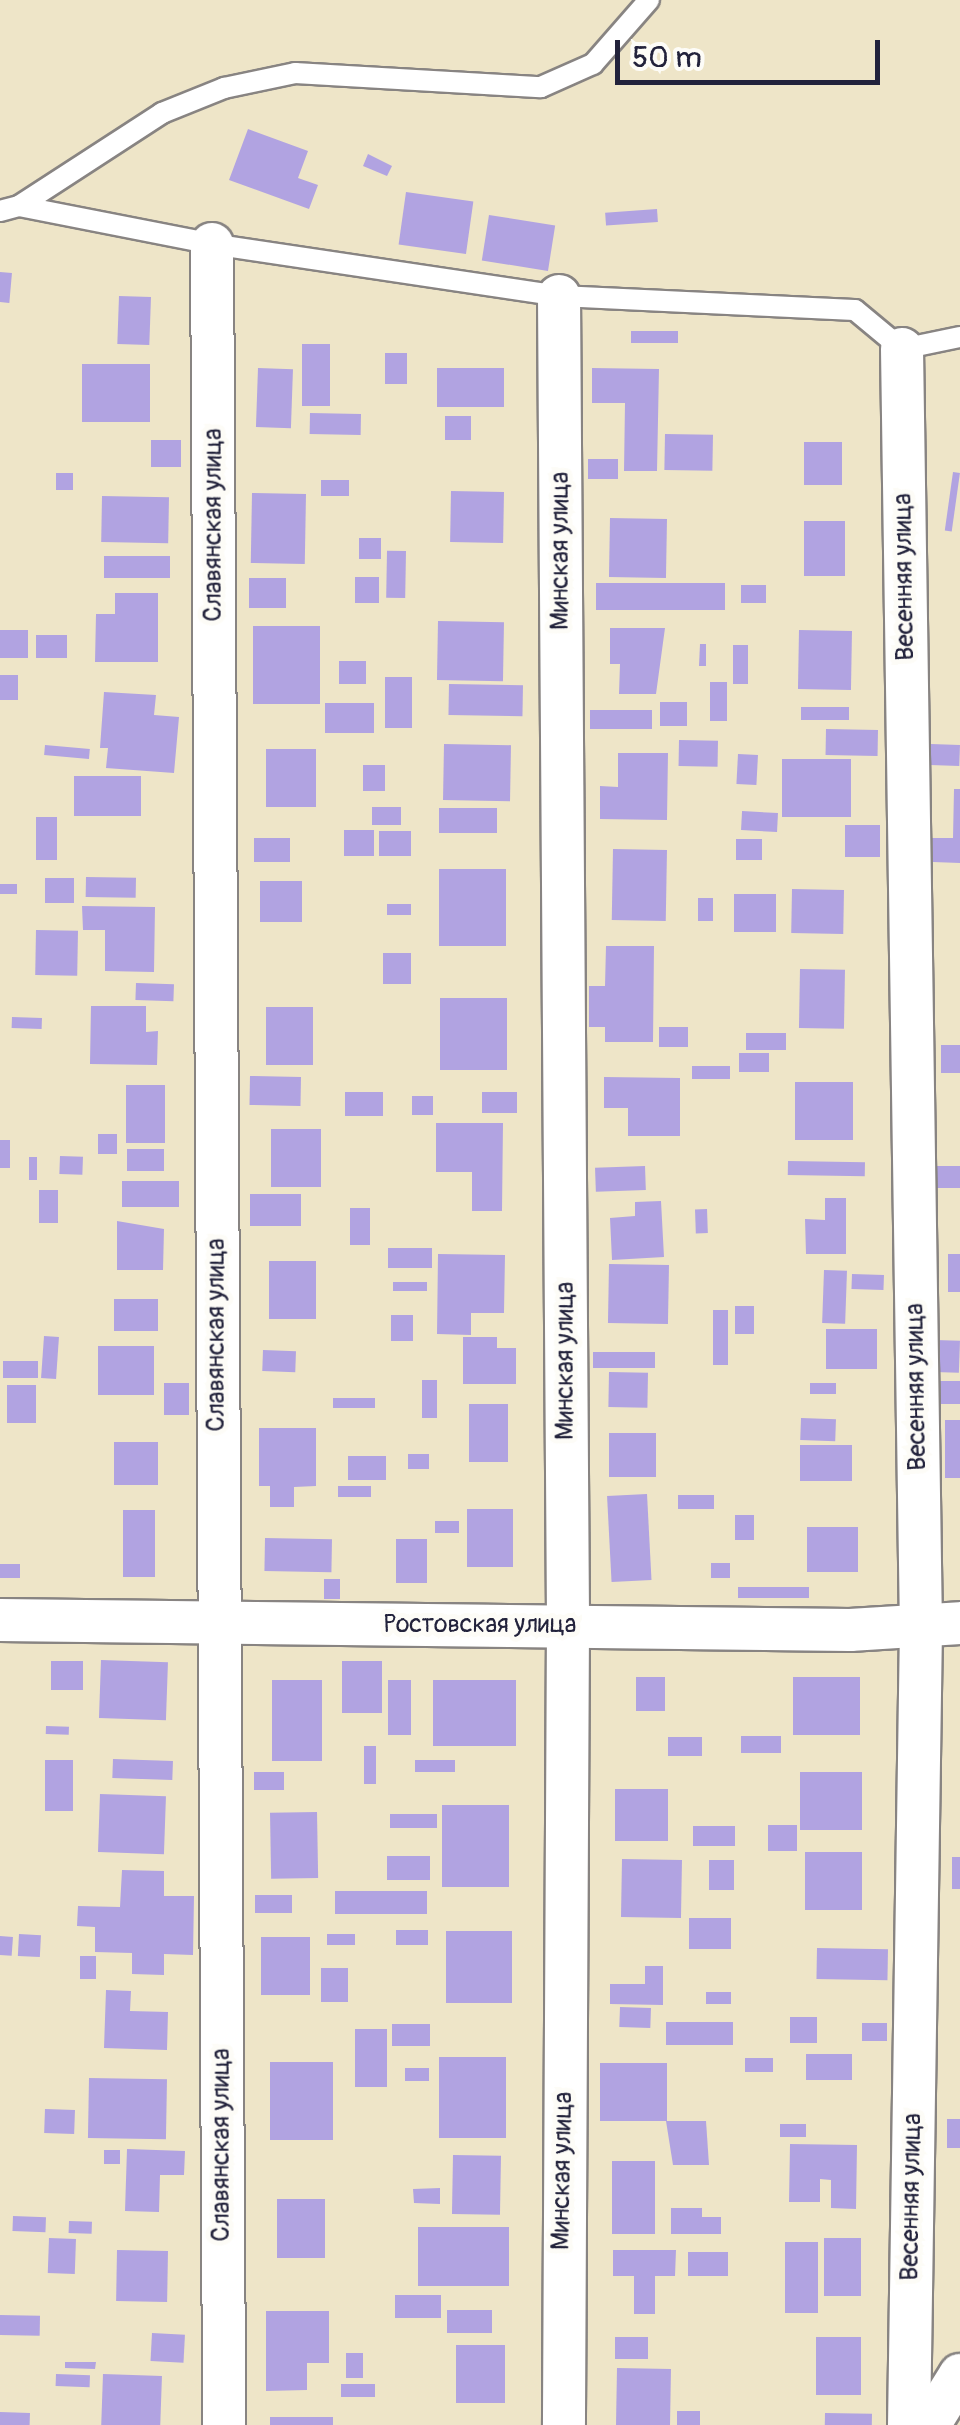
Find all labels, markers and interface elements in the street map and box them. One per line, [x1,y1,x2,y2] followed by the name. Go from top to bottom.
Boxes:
[620,20,885,82] scale bar
[632,39,702,76] text: 50 m
[199,428,229,622] street label: Славянская улица
[546,472,576,630] street label: Минская улица
[889,493,921,661] street label: Весенняя улица
[202,1238,232,1432] street label: Славянская улица
[551,1282,581,1440] street label: Минская улица
[901,1303,933,1471] street label: Весенняя улица
[384,1610,576,1640] street label: Ростовская улица
[207,2048,237,2242] street label: Славянская улица
[547,2092,579,2250] street label: Минская улица
[896,2113,928,2281] street label: Весенняя улица

